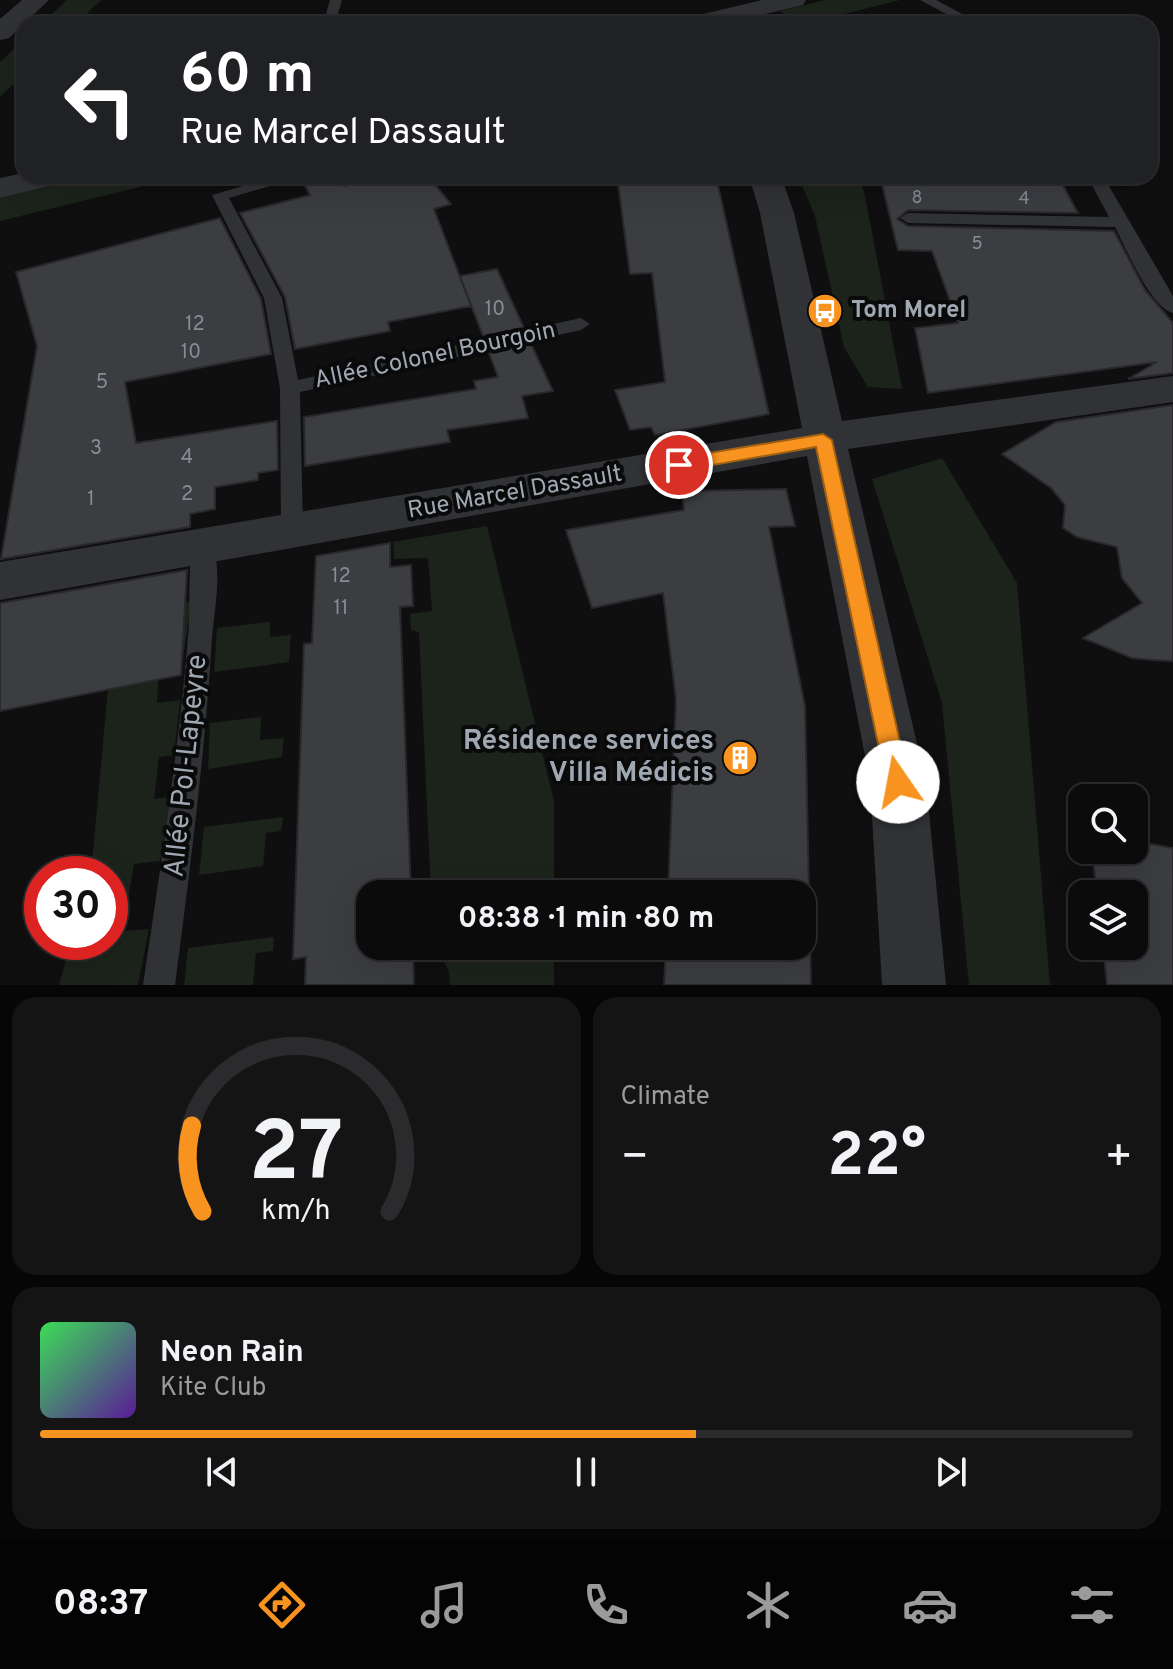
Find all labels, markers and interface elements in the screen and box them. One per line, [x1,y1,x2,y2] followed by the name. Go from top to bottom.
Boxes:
[180,42,314,112] text: 60 m
[48,48,152,152] icon: left
[180,111,506,157] text: Rue Marcel Dassault
[912,187,923,210] house number: 8
[1018,188,1030,211] house number: 4
[971,233,983,256] house number: 5
[806,292,844,330] bus stop icon: Tom Morel
[851,296,966,326] place label: Tom Morel
[485,297,505,323] house number: 10
[185,312,205,338] house number: 12
[312,316,558,396] street label: Allée Colonel Bourgoin
[181,340,201,366] house number: 10
[96,370,108,396] house number: 5
[645,431,713,499] pin
[90,436,102,462] house number: 3
[657,443,701,487] icon: arrive
[181,445,193,471] house number: 4
[405,459,625,527] street label: Rue Marcel Dassault
[181,482,193,508] house number: 2
[87,487,95,513] house number: 1
[331,564,351,590] house number: 12
[334,596,348,622] house number: 11
[157,653,217,879] street label: Allée Pol-Lapeyre
[463,724,714,792] place label: Résidence services Villa Médicis
[721,739,759,777] building icon: Résidence services Villa Médicis
[856,740,940,824] position arrow
[1068,784,1148,960] map controls
[1068,784,1148,864] button: search
[24,856,128,960] speed limit sign: 30
[1068,880,1148,960] button: layers
[458,901,714,938] text: 08:38 · 1 min · 80 m
[621,1081,710,1114] text: Climate
[249,1105,344,1210] text: 27
[828,1121,926,1197] text: 22°
[621,1131,649,1187] text: −
[1105,1131,1133,1187] text: +
[262,1194,331,1230] text: km/h
[160,1335,304,1372] text: Neon Rain
[160,1372,266,1405] text: Kite Club
[200,1450,244,1494] icon: previous
[564,1450,608,1494] icon: pause
[929,1450,973,1494] icon: next
[254,1577,310,1633] icon: directions
[416,1577,472,1633] icon: music
[578,1577,634,1633] icon: phone
[740,1577,796,1633] icon: climate
[902,1577,958,1633] icon: car
[1064,1577,1120,1633] icon: filters
[53,1582,148,1628] text: 08:37

